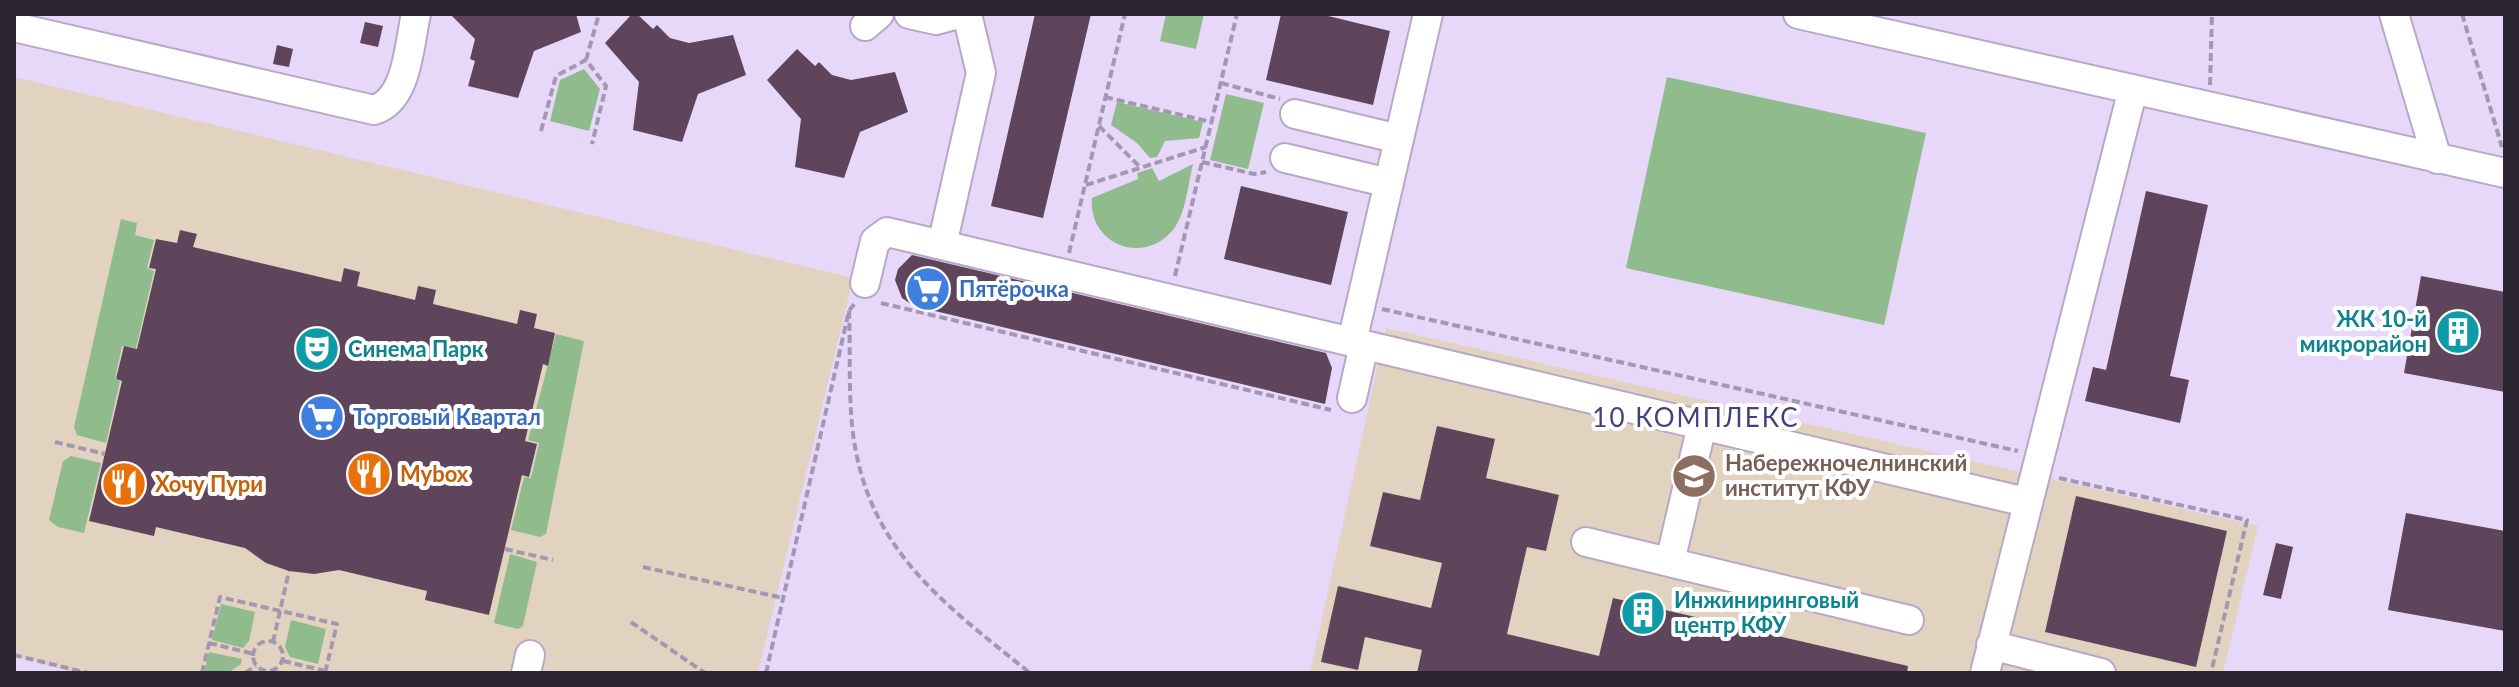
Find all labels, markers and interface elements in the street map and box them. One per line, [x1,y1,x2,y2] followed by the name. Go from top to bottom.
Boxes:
[904,265,952,313] supermarket icon: Пятёрочка
[959,275,1069,302] place label: Пятёрочка
[2300,305,2427,357] place label: ЖК 10-й микрорайон
[2434,308,2482,356] building icon: ЖК 10-й микрорайон
[293,325,341,373] theatre icon: Синема Парк
[348,335,484,362] place label: Синема Парк
[298,393,346,441] supermarket icon: Торговый Квартал
[1592,401,1800,433] district label: 10 КОМПЛЕКС
[353,403,541,430] place label: Торговый Квартал
[1725,449,1967,501] place label: Набережночелнинский институт КФУ
[345,450,393,498] restaurant icon: Mybox
[1670,452,1718,500] school or university icon: Набережночелнинский институт КФУ
[100,460,148,508] restaurant icon: Хочу Пури
[400,460,469,487] place label: Mybox
[155,470,263,497] place label: Хочу Пури
[1674,586,1859,638] place label: Инжиниринговый центр КФУ
[1619,589,1667,637] building icon: Инжиниринговый центр КФУ

